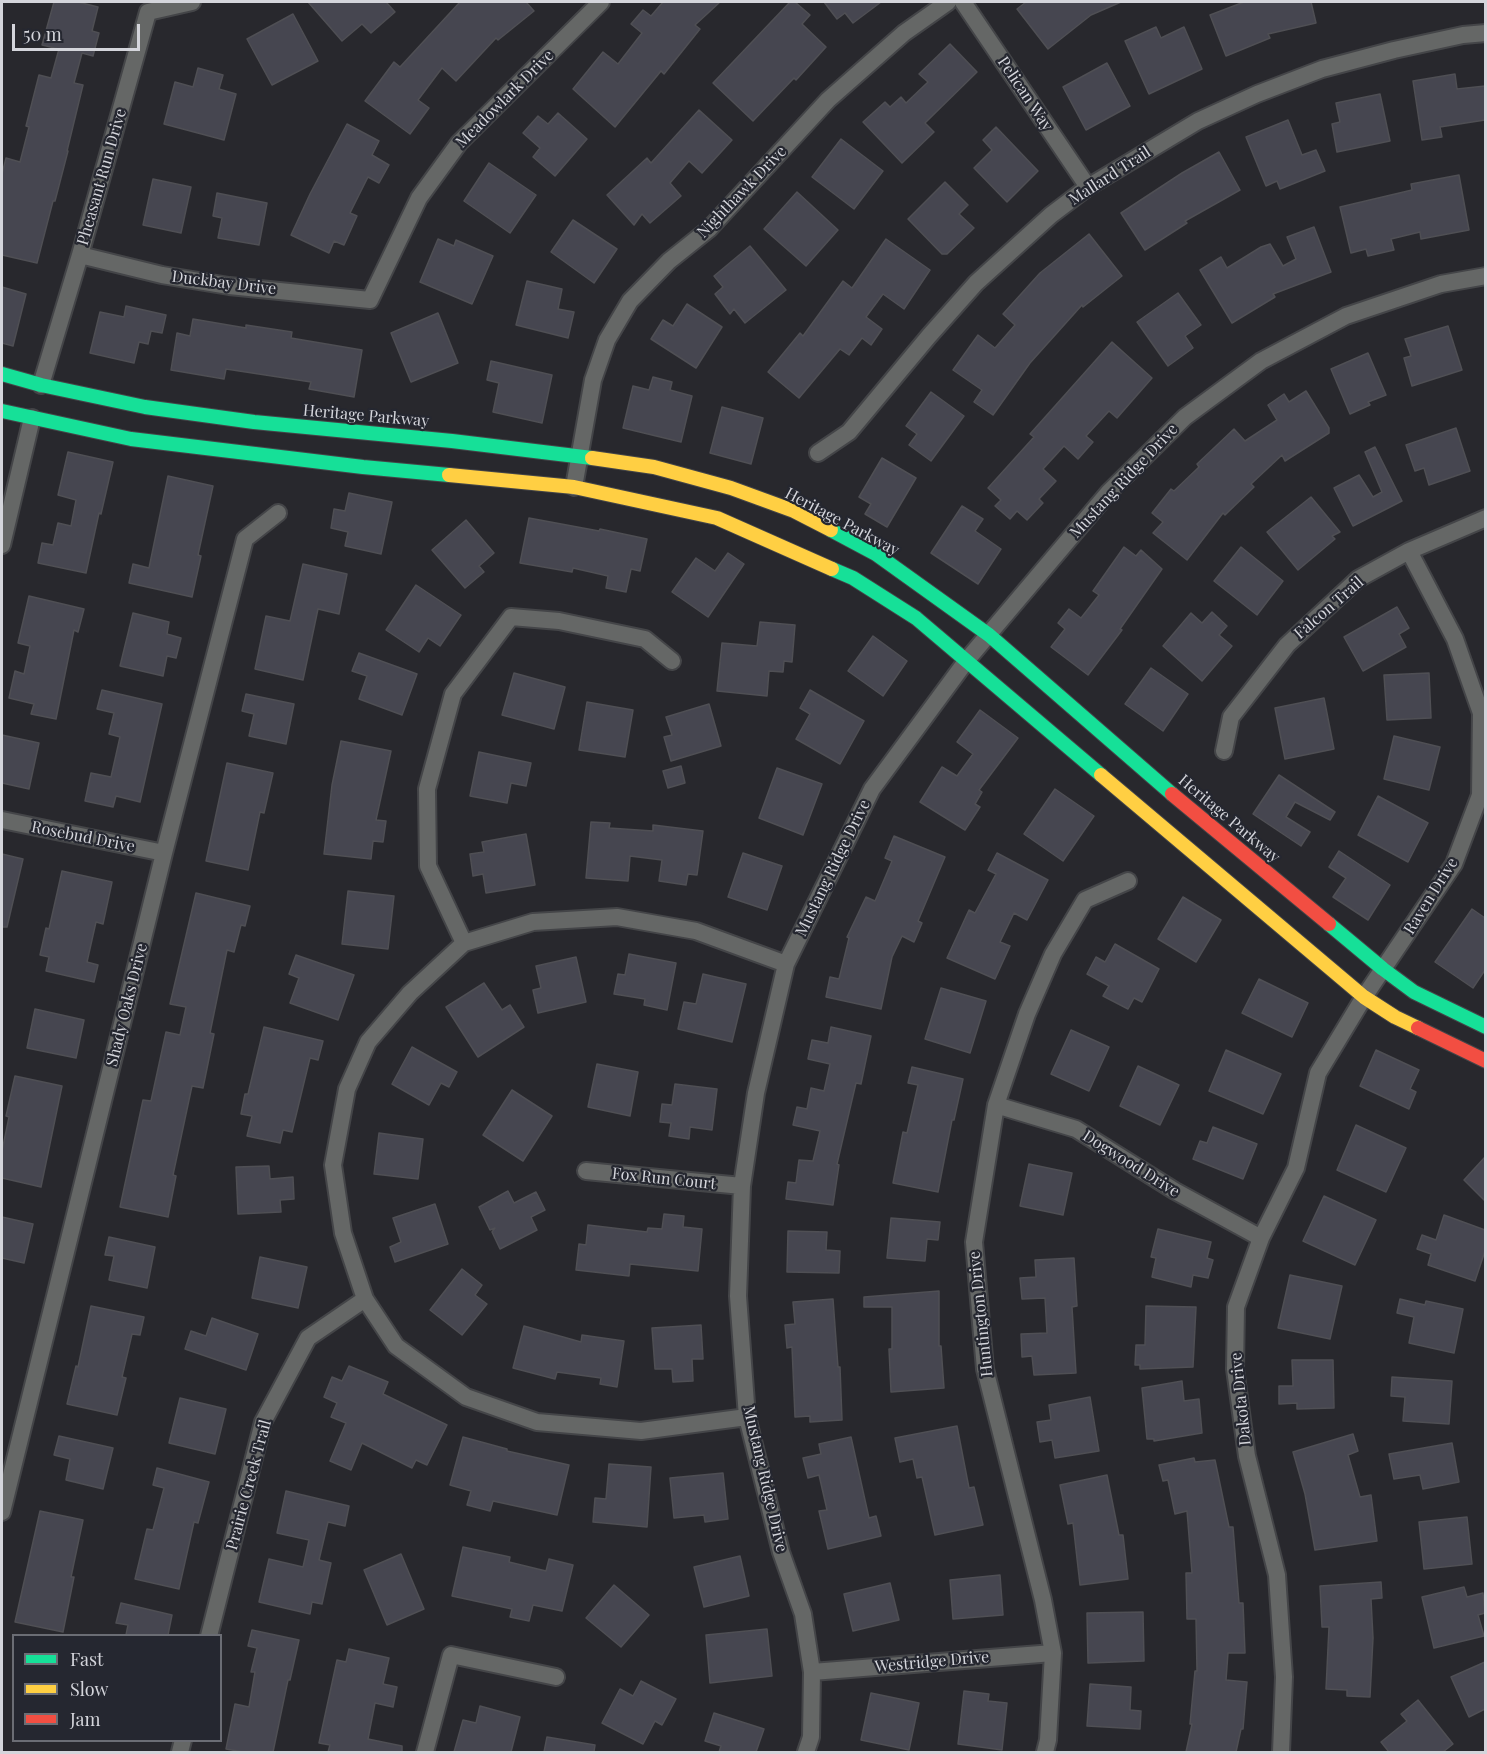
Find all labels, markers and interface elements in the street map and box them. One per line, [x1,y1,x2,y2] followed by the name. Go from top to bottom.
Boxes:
[15,12,142,50] scale bar
[23,22,62,46] text: 50 m
[452,46,558,152] street label: Meadowlark Drive
[993,53,1057,135] street label: Pelican Way
[73,106,131,248] street label: Pheasant Run Drive
[693,142,791,242] street label: Nighthawk Drive
[1066,143,1154,209] street label: Mallard Trail
[171,267,277,299] street label: Duckbay Drive
[302,401,430,431] street label: Heritage Parkway
[1066,420,1182,542] street label: Mustang Ridge Drive
[782,484,902,560] street label: Heritage Parkway
[1290,573,1368,643] street label: Falcon Trail
[1174,771,1284,867] street label: Heritage Parkway
[792,797,874,939] street label: Mustang Ridge Drive
[30,818,136,856] street label: Rosebud Drive
[1400,854,1462,938] street label: Raven Drive
[102,941,152,1069] street label: Shady Oaks Drive
[1079,1127,1183,1201] street label: Dogwood Drive
[611,1164,717,1194] street label: Fox Run Court
[965,1250,997,1378] street label: Huntington Drive
[1227,1352,1255,1446] street label: Dakota Drive
[739,1404,791,1554] street label: Mustang Ridge Drive
[222,1418,276,1552] street label: Prairie Creek Trail
[12,1634,222,1742] legend
[70,1647,103,1671] text: Fast
[874,1647,990,1677] street label: Westridge Drive
[70,1677,108,1701] text: Slow
[70,1707,100,1731] text: Jam

